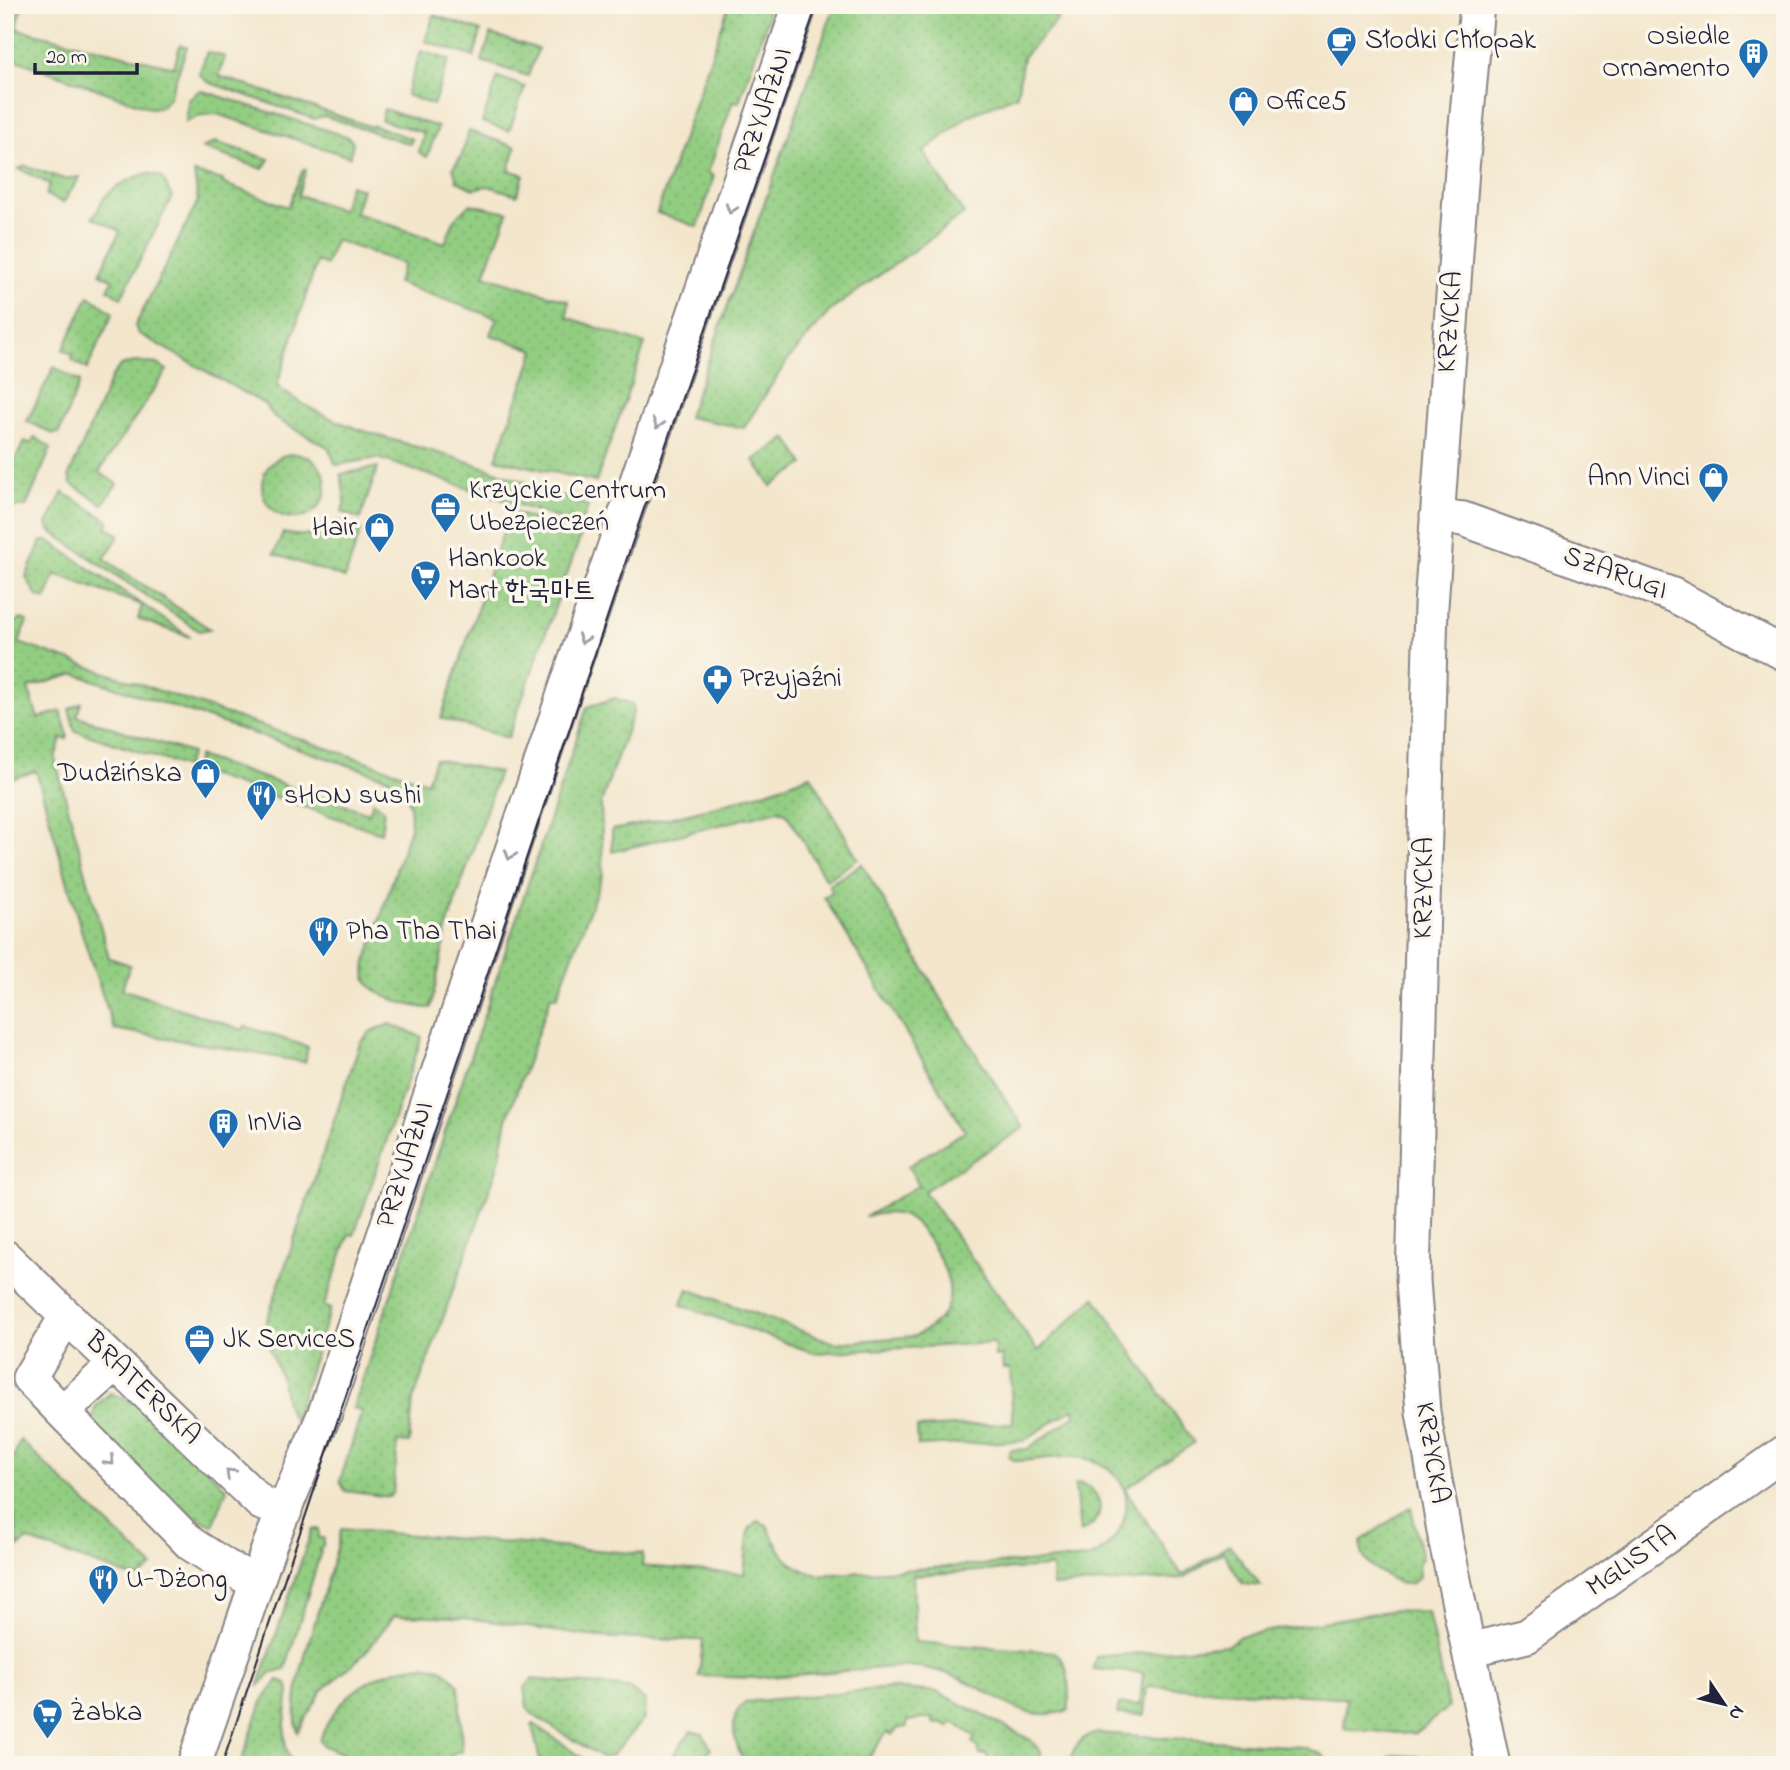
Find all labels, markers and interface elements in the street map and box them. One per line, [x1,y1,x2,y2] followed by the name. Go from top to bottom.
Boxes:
[1602,17,1730,90] place label: Osiedle Ornamento
[1365,21,1537,62] place label: Słodki Chłopak
[1325,24,1359,68] cafe icon: Słodki Chłopak
[35,32,136,76] scale bar
[1736,36,1770,80] building icon: Osiedle Ornamento
[723,42,805,180] street label: PRZYJAŹNI
[46,43,87,73] text: 20 m
[1266,82,1347,123] place label: Office5
[1226,85,1260,129] shop icon: Office5
[725,203,739,215] one-way arrow
[1427,270,1475,374] street label: KRZYCKA
[652,418,666,430] one-way arrow
[1587,458,1690,499] place label: Ann Vinci
[1696,461,1730,505] shop icon: Ann Vinci
[469,471,666,544] place label: Krzyckie Centrum Ubezpieczeń
[429,490,463,534] office icon: Krzyckie Centrum Ubezpieczeń
[312,508,357,549] place label: Hair
[363,511,397,555] shop icon: Hair
[1557,536,1673,612] street label: SZARUGI
[448,539,595,612] place label: Hankook Mart 한국마트
[408,558,442,602] supermarket icon: Hankook Mart 한국마트
[577,633,591,645] one-way arrow
[740,659,842,700] place label: Przyjaźni
[700,662,734,706] pharmacy icon: Przyjaźni
[57,754,182,795] place label: Dudzińska
[188,757,222,801] shop icon: Dudzińska
[284,776,422,817] place label: sHON sushi
[244,779,278,823] restaurant icon: sHON sushi
[1404,837,1446,939] street label: KRZYCKA
[504,848,518,860] one-way arrow
[346,912,497,953] place label: Pha Tha Thai
[306,915,340,959] restaurant icon: Pha Tha Thai
[366,1096,446,1234] street label: PRZYJAŹNI
[247,1103,302,1144] place label: InVia
[207,1106,241,1150] building icon: InVia
[223,1320,355,1361] place label: JK ServiceS
[73,1322,210,1455] street label: BRATERSKA
[183,1323,217,1367] office icon: JK ServiceS
[1403,1399,1459,1507] street label: KRZYCKA
[102,1453,115,1466] one-way arrow
[225,1469,238,1482] one-way arrow
[1578,1516,1686,1608] street label: MGLISTA
[126,1560,227,1601] place label: U-Dżong
[86,1563,120,1607] restaurant icon: U-Dżong
[1688,1668,1758,1738] north arrow
[70,1693,142,1734] place label: Żabka
[30,1696,64,1740] supermarket icon: Żabka
[1721,1699,1751,1725] text: N

